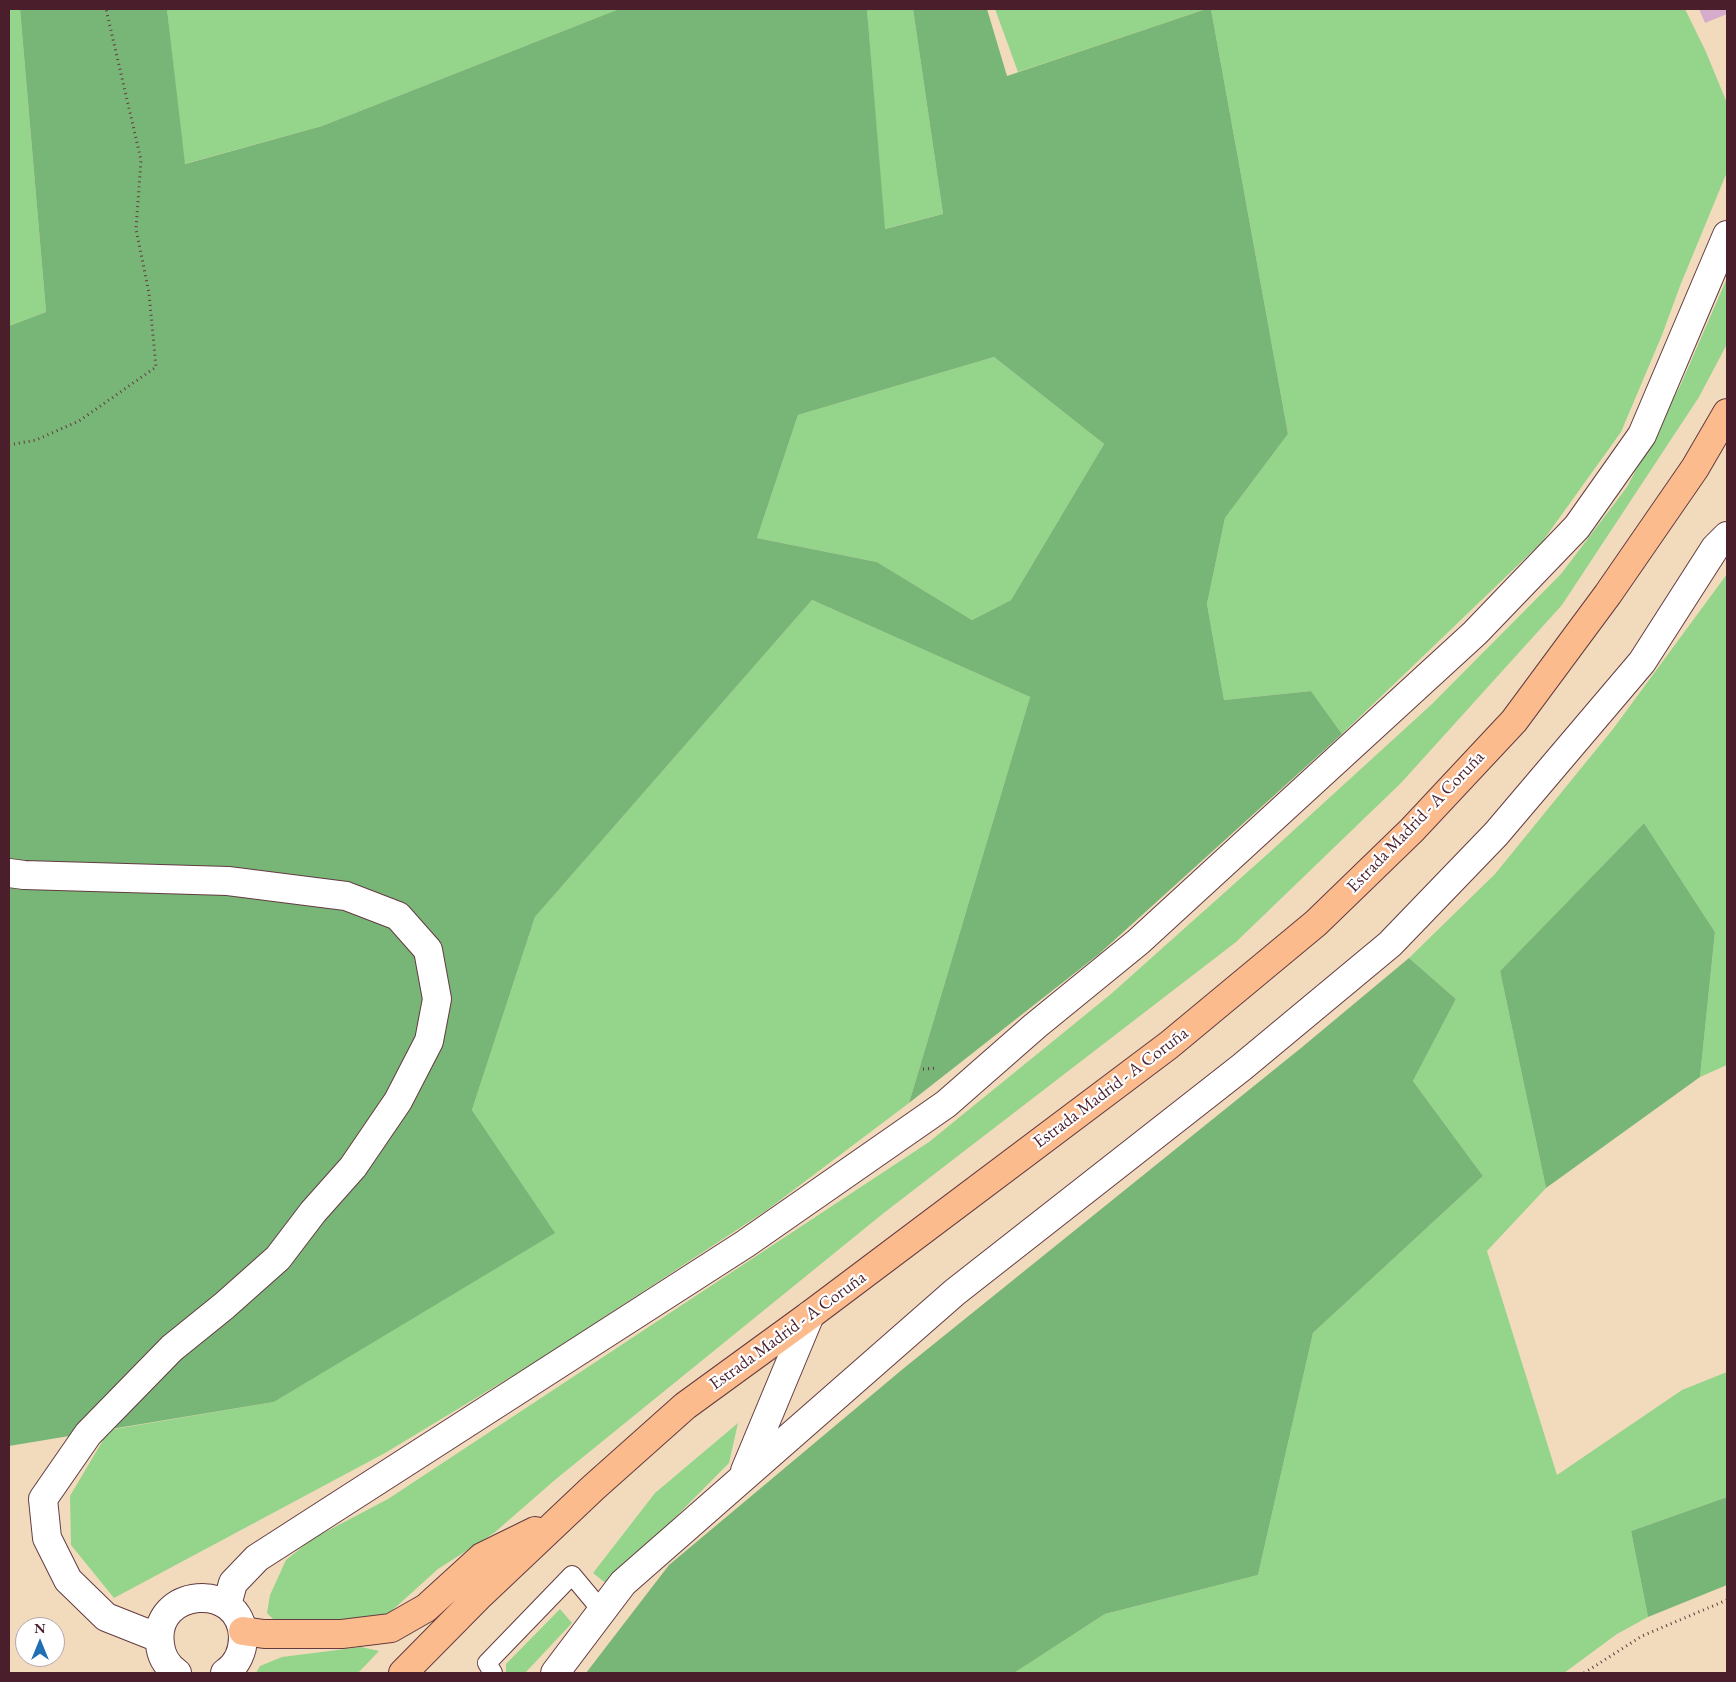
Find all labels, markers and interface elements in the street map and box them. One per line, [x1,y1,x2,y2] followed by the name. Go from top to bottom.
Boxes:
[1343,747,1489,897] street label: Estrada Madrid - A Coruña
[1029,1023,1193,1153] street label: Estrada Madrid - A Coruña
[705,1267,871,1395] street label: Estrada Madrid - A Coruña
[15,1617,65,1667] north arrow
[34,1619,46,1637] text: N

